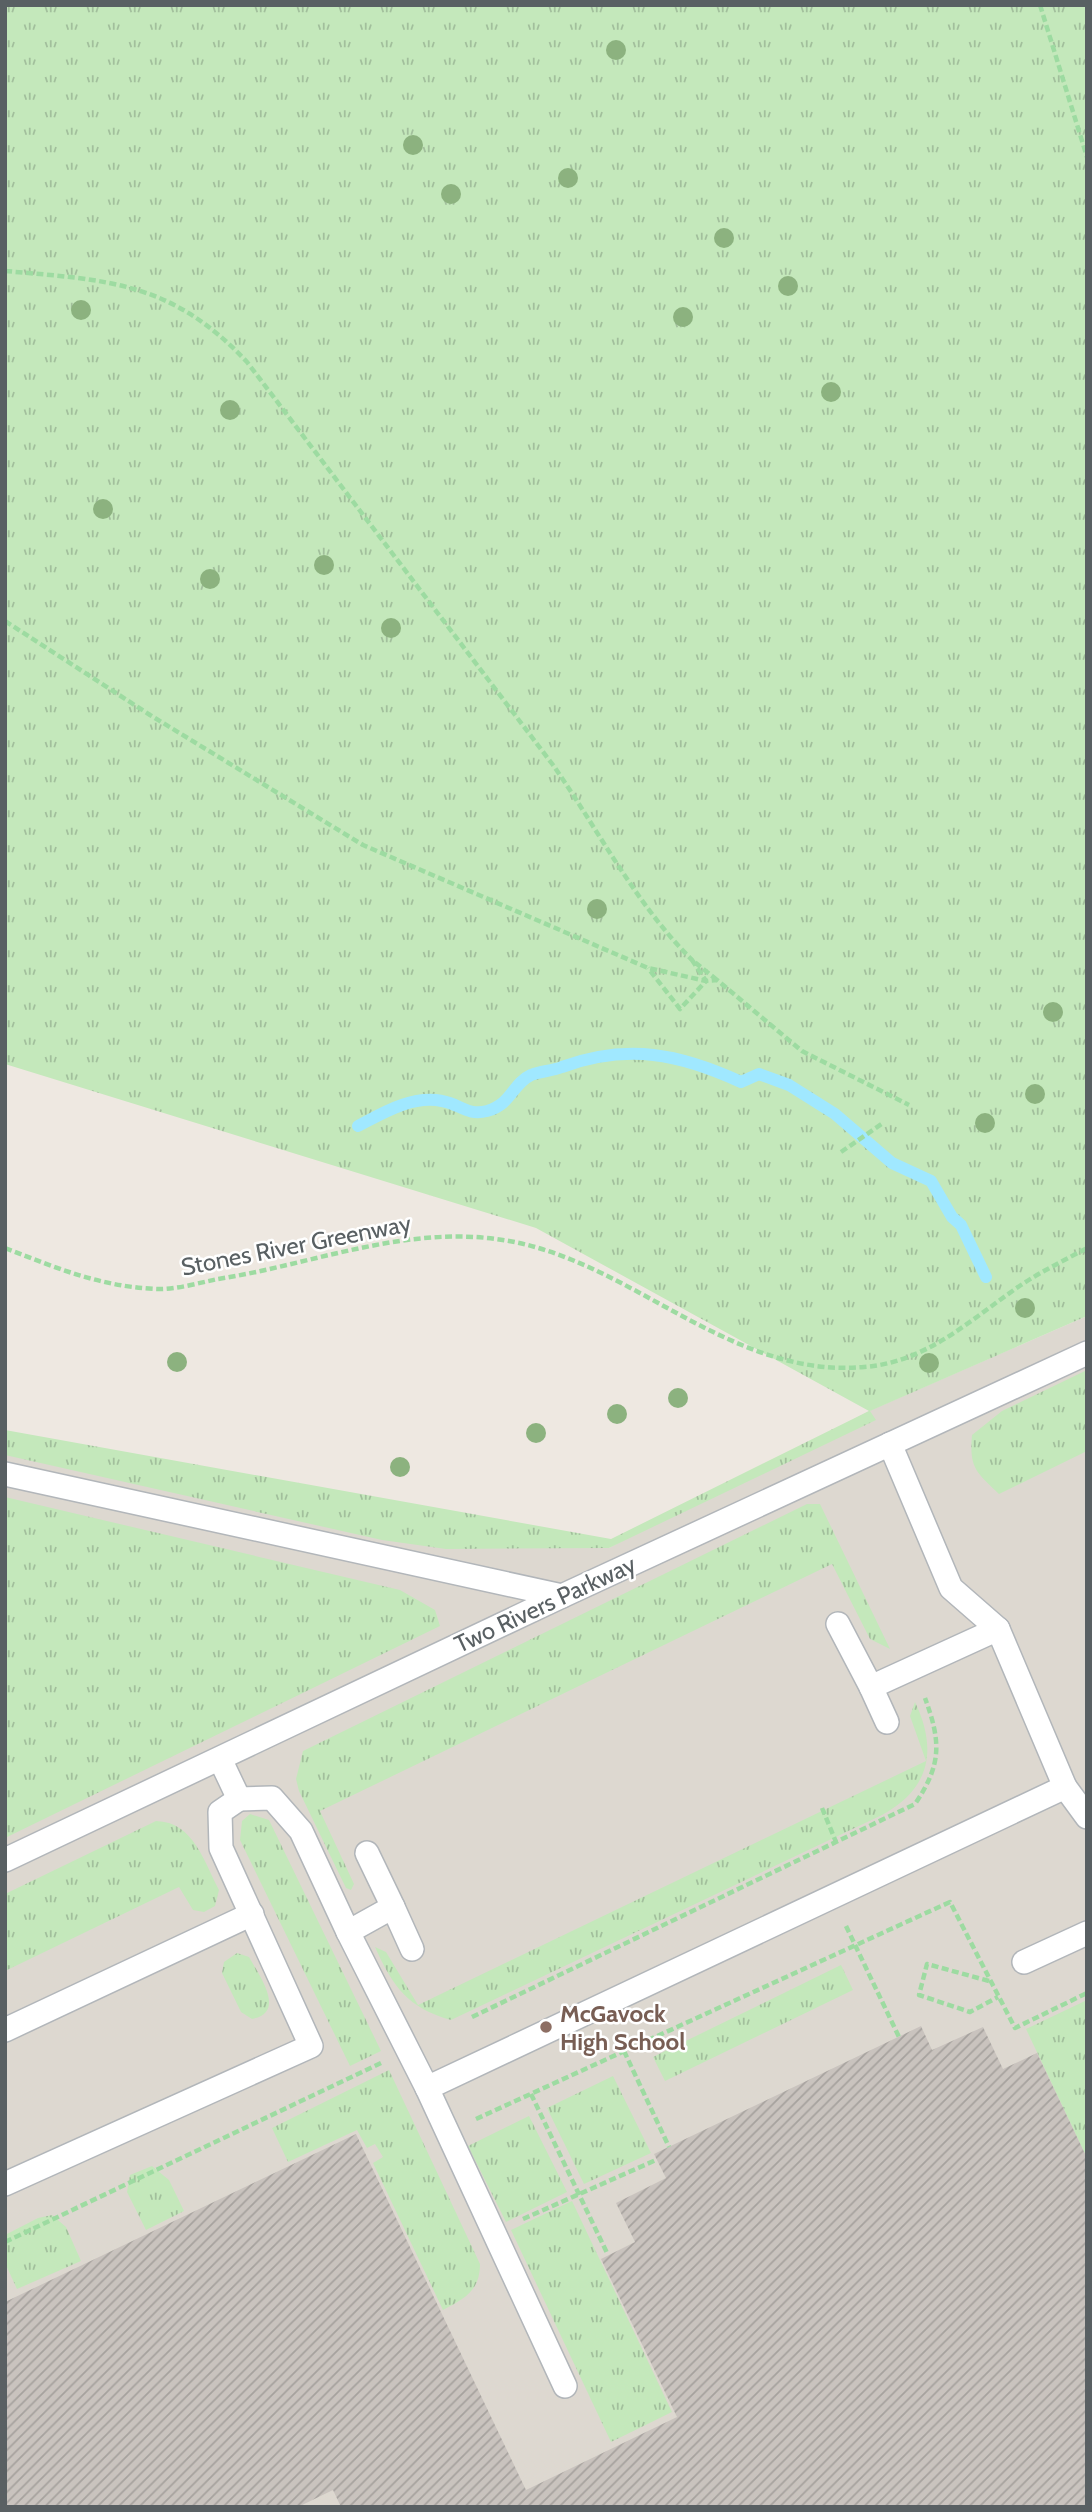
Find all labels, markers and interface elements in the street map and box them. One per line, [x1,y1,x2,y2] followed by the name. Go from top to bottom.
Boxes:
[179,1208,413,1282] street label: Stones River Greenway
[450,1549,640,1659] street label: Two Rivers Parkway
[560,1999,685,2056] place label: McGavock High School
[538,2019,554,2035] marker: McGavock High School

